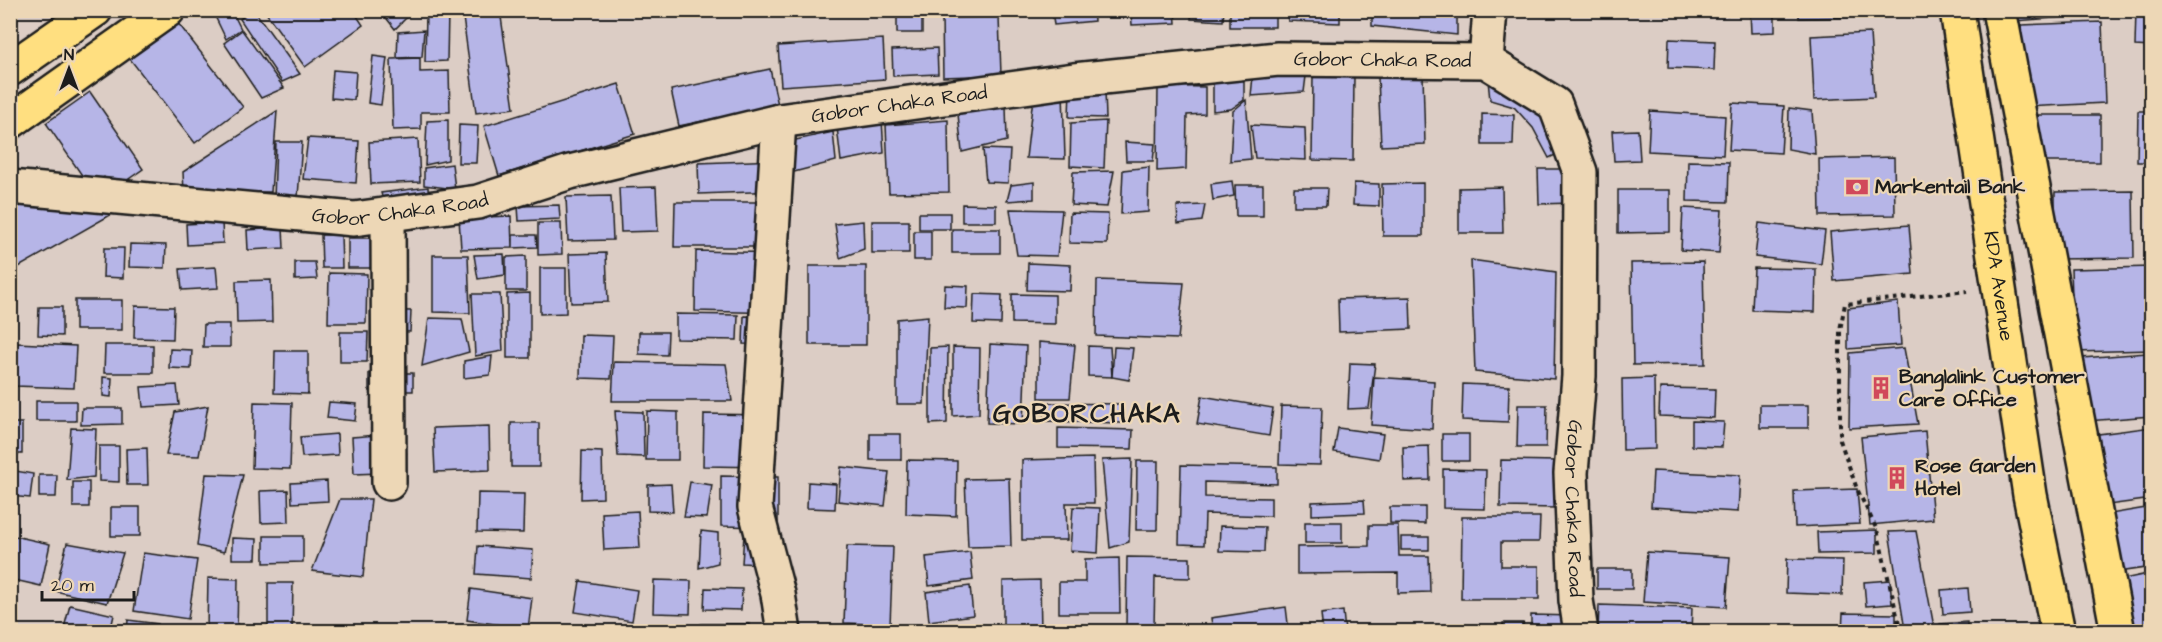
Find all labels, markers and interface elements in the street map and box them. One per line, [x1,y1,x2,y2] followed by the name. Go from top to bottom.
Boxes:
[39,39,99,99] north arrow
[64,44,74,66] text: N
[1294,45,1471,75] street label: Gobor Chaka Road
[810,78,989,130] street label: Gobor Chaka Road
[1875,173,2026,201] place label: Markentail Bank
[1844,174,1870,200] bank icon: Markentail Bank
[311,186,492,233] street label: Gobor Chaka Road
[1976,229,2021,343] street label: KDA Avenue
[1899,363,2086,414] place label: Banglalink Customer Care Office
[1868,375,1894,401] building icon: Banglalink Customer Care Office
[993,396,1181,432] district label: GOBORCHAKA
[1557,419,1590,598] street label: Gobor Chaka Road
[1915,452,2036,503] place label: Rose Garden Hotel
[1884,465,1910,491] building icon: Rose Garden Hotel
[42,564,134,602] scale bar
[51,573,94,598] text: 20 m

